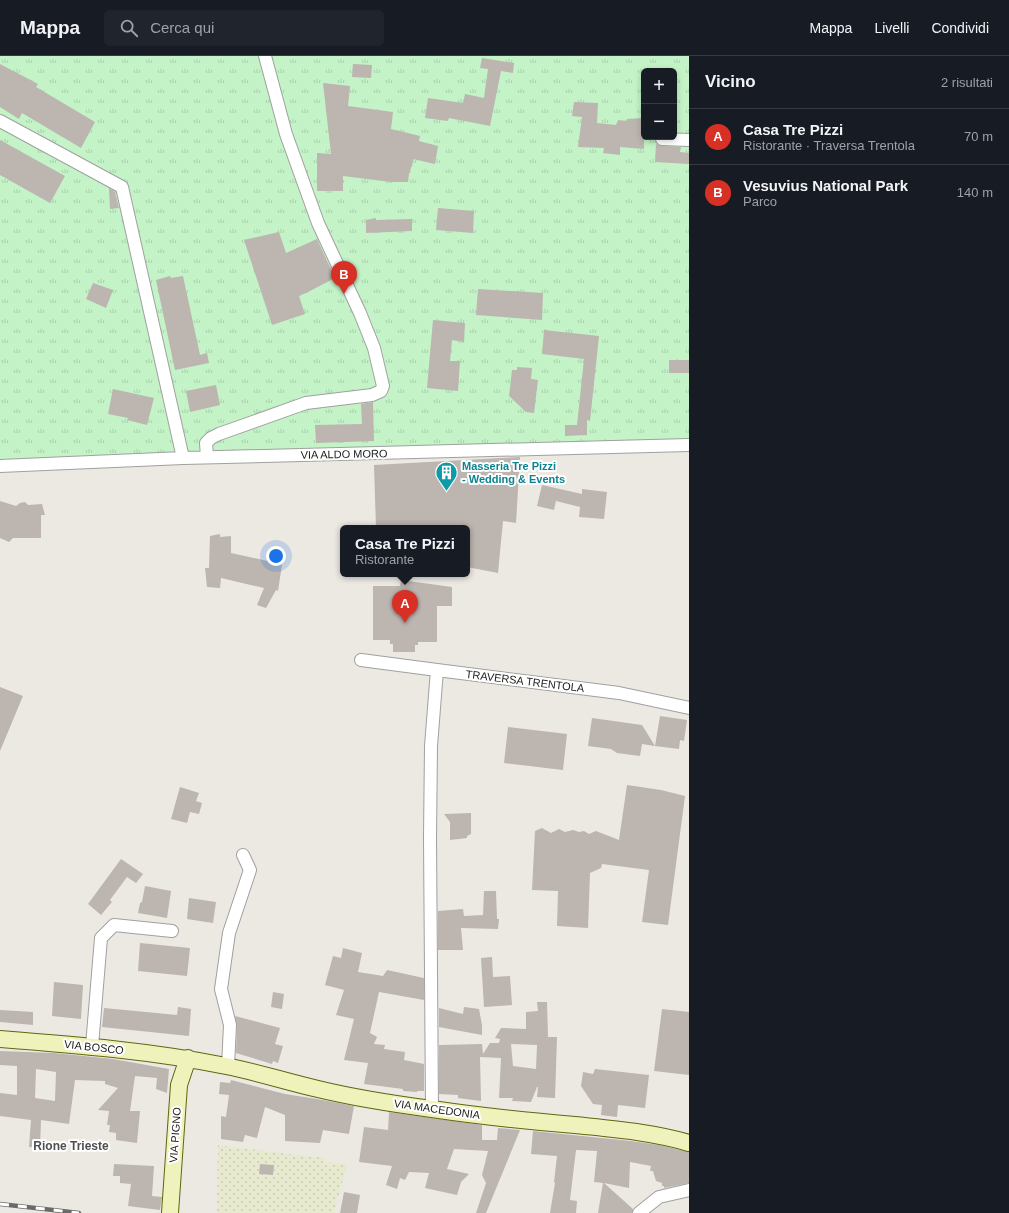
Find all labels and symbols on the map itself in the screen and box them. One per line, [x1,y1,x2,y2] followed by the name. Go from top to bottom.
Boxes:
[331,261,357,294] pin: B
[300,447,388,461] street label: VIA ALDO MORO
[434,459,460,492] building icon: Masseria Tre Pizzi - Wedding & Events
[462,460,565,485] place label: Masseria Tre Pizzi - Wedding & Events
[266,546,286,566] your location
[392,590,418,623] pin: A
[465,668,586,694] street label: TRAVERSA TRENTOLA
[64,1038,125,1056] street label: VIA BOSCO
[393,1097,481,1121] street label: VIA MACEDONIA
[167,1106,183,1163] street label: VIA PIGNO
[33,1139,109,1153] district label: Rione Trieste

